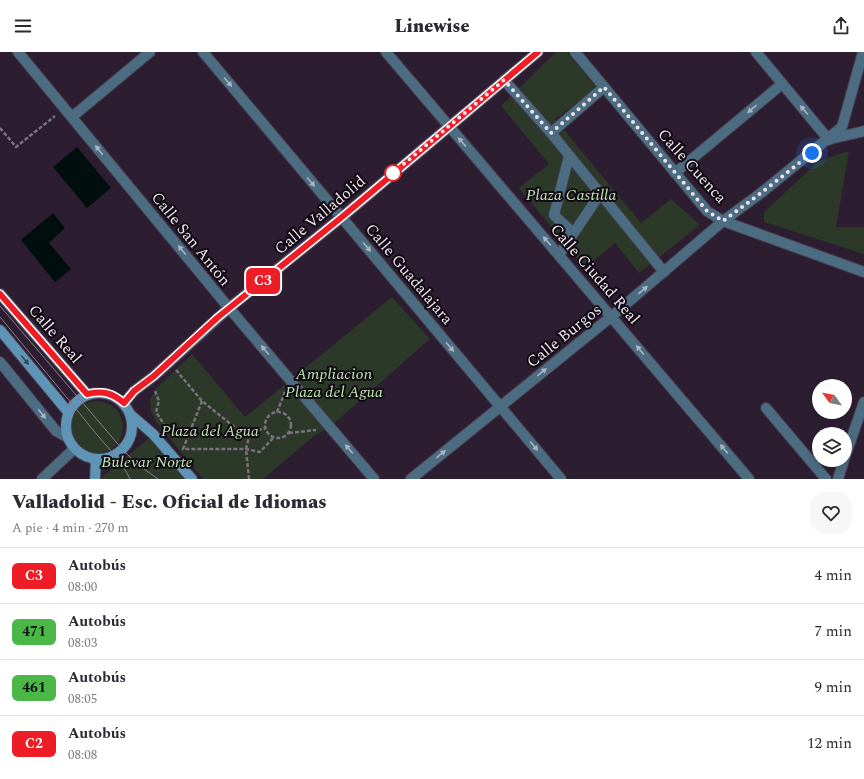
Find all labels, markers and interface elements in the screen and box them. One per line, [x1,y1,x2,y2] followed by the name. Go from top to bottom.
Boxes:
[395,13,469,40] text: Linewise
[12,15,34,37] icon: menu
[830,15,852,37] icon: share
[223,77,232,87] one-way arrow
[747,104,757,113] one-way arrow
[799,104,808,115] one-way arrow
[652,123,732,209] street label: Calle Cuenca
[457,137,466,147] one-way arrow
[802,143,822,163] your location
[95,145,104,155] one-way arrow
[384,164,402,182] unlabelled marker
[269,170,371,260] street label: Calle Valladolid
[307,176,316,187] one-way arrow
[526,183,616,207] park label: Plaza Castilla
[145,187,237,291] street label: Calle San Antón
[359,218,459,330] street label: Calle Guadalajara
[544,218,646,330] street label: Calle Ciudad Real
[542,235,551,246] one-way arrow
[362,242,371,253] one-way arrow
[177,245,186,256] one-way arrow
[245,268,281,294] line badge: C3
[254,270,272,291] text: C3
[637,286,648,295] one-way arrow
[521,298,607,374] street label: Calle Burgos
[23,299,87,369] street label: Calle Real
[446,342,455,352] one-way arrow
[260,345,269,356] one-way arrow
[636,345,645,355] one-way arrow
[21,355,30,365] one-way arrow
[285,362,383,404] park label: Ampliacion Plaza del Agua
[537,368,547,377] one-way arrow
[812,379,852,419] north arrow
[812,379,852,467] map controls
[38,408,47,419] one-way arrow
[161,419,259,443] park label: Plaza del Agua
[812,427,852,467] button: layers
[529,441,538,452] one-way arrow
[345,444,354,455] one-way arrow
[720,444,729,455] one-way arrow
[101,450,193,474] park label: Bulevar Norte
[436,450,447,459] one-way arrow
[12,488,327,517] text: Valladolid - Esc. Oficial de Idiomas
[810,492,852,534] button: heart
[12,518,129,538] text: A pie · 4 min · 270 m
[68,554,126,577] text: Autobús
[814,564,852,587] text: 4 min
[25,565,43,586] text: C3
[68,577,97,597] text: 08:00
[68,610,126,633] text: Autobús
[814,620,852,643] text: 7 min
[22,621,46,642] text: 471
[68,633,97,653] text: 08:03
[68,666,126,689] text: Autobús
[814,676,852,699] text: 9 min
[22,677,46,698] text: 461
[68,689,97,709] text: 08:05
[68,722,126,745] text: Autobús
[807,732,852,755] text: 12 min
[25,733,43,754] text: C2
[68,745,97,765] text: 08:08

